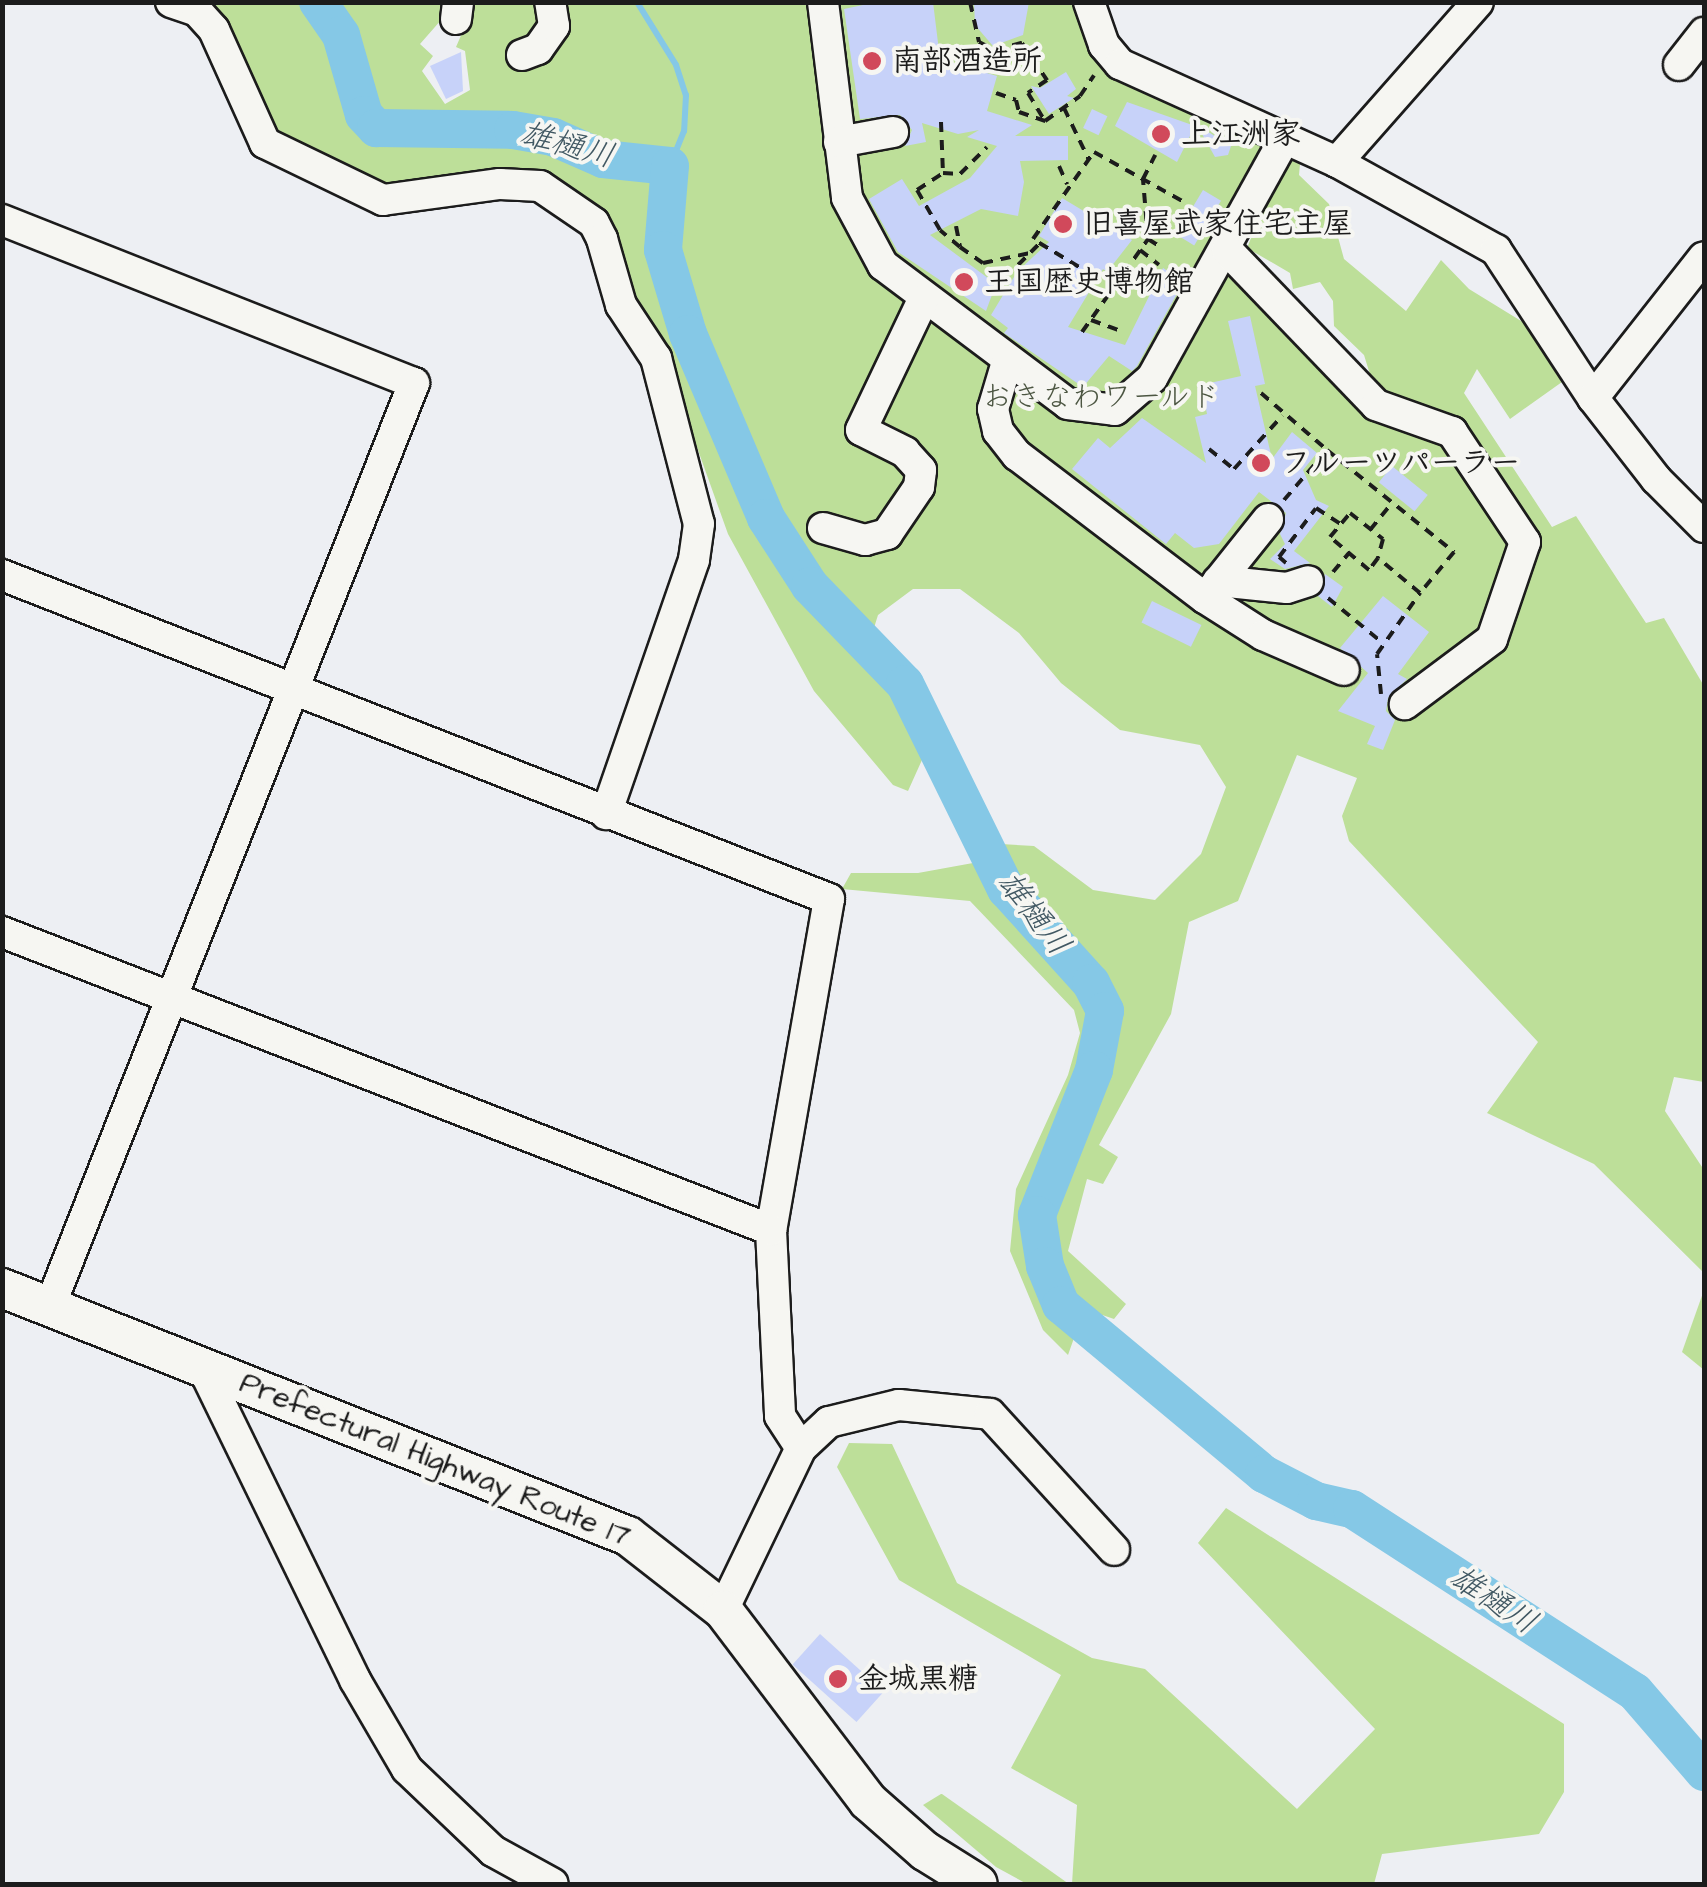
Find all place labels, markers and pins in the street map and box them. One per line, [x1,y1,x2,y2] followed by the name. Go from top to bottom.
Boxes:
[892,43,1042,79] place label: 南部酒造所
[861,50,883,72] marker: 南部酒造所
[1181,116,1301,152] place label: 上江洲家
[1150,123,1172,145] marker: 上江洲家
[1083,206,1353,242] place label: 旧喜屋武家住宅主屋
[1052,213,1074,235] marker: 旧喜屋武家住宅主屋
[984,264,1194,300] place label: 王国歴史博物館
[953,271,975,293] marker: 王国歴史博物館
[1281,445,1522,481] place label: フルーツパーラー
[1250,452,1272,474] marker: フルーツパーラー
[858,1661,978,1697] place label: 金城黒糖
[827,1668,849,1690] marker: 金城黒糖

